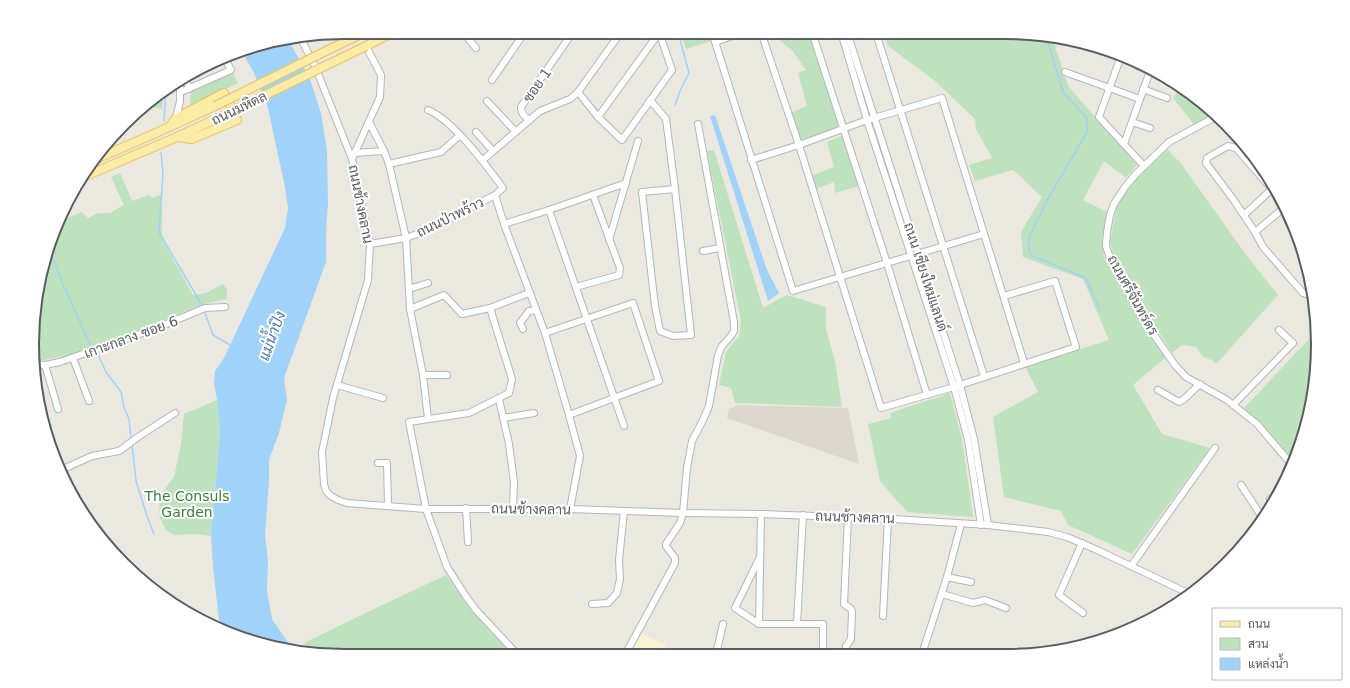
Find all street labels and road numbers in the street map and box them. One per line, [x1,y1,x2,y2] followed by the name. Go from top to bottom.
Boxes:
[519,65,555,105] street label: ซอย 1
[209,88,269,128] street label: ถนนมหิดล
[346,163,377,245] street label: ถนนช้างคลาน
[413,193,486,240] street label: ถนนป่าพร้าว
[901,220,952,334] street label: ถนน เชียงใหม่แลนด์
[1104,252,1163,338] street label: ถนนศรีจันทร์ดร
[82,313,180,361] street label: เกาะกลาง ซอย 6
[491,499,571,518] street label: ถนนช้างคลาน
[815,507,895,526] street label: ถนนช้างคลาน

